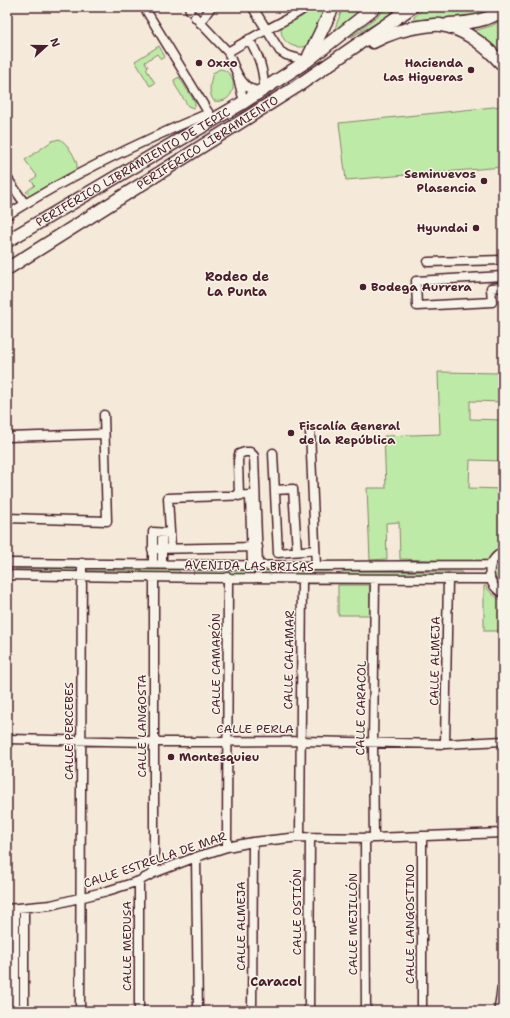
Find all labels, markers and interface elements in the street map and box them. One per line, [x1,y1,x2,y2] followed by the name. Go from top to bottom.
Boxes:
[26,26,66,66] north arrow
[46,36,64,50] text: N
[207,55,238,71] place label: Oxxo
[383,55,464,85] place label: Hacienda Las Higueras
[194,58,204,68] marker: Oxxo
[466,65,476,75] marker: Hacienda Las Higueras
[134,92,282,193] street label: PERIFÉRICO LIBRAMIENTO
[33,104,233,230] street label: PERIFÉRICO LIBRAMIENTO DE TEPIC
[404,166,477,196] place label: Seminuevos Plasencia
[479,176,489,186] marker: Seminuevos Plasencia
[417,220,468,236] place label: Hyundai
[471,223,481,233] marker: Hyundai
[205,268,269,300] district label: Rodeo de La Punta
[371,279,473,295] place label: Bodega Aurrera
[358,282,368,292] marker: Bodega Aurrera
[299,418,400,448] place label: Fiscalía General de la República
[286,428,296,438] marker: Fiscalía General de la República
[184,557,314,575] street label: AVENIDA LAS BRISAS
[280,610,298,710] street label: CALLE CALAMAR
[208,613,224,715] street label: CALLE CAMARÓN
[426,616,444,706] street label: CALLE ALMEJA
[352,660,370,756] street label: CALLE CARACOL
[134,674,150,778] street label: CALLE LANGOSTA
[61,682,77,780] street label: CALLE PERCEBES
[216,721,294,737] street label: CALLE PERLA
[179,749,259,765] place label: Montesquieu
[166,752,176,762] marker: Montesquieu
[82,828,228,892] street label: CALLE ESTRELLA DE MAR
[402,864,418,984] street label: CALLE LANGOSTINO
[289,869,305,955] street label: CALLE OSTIÓN
[345,873,361,975] street label: CALLE MEJILLÓN
[233,881,249,971] street label: CALLE ALMEJA
[119,901,135,991] street label: CALLE MEDUSA
[250,973,302,990] district label: Caracol

